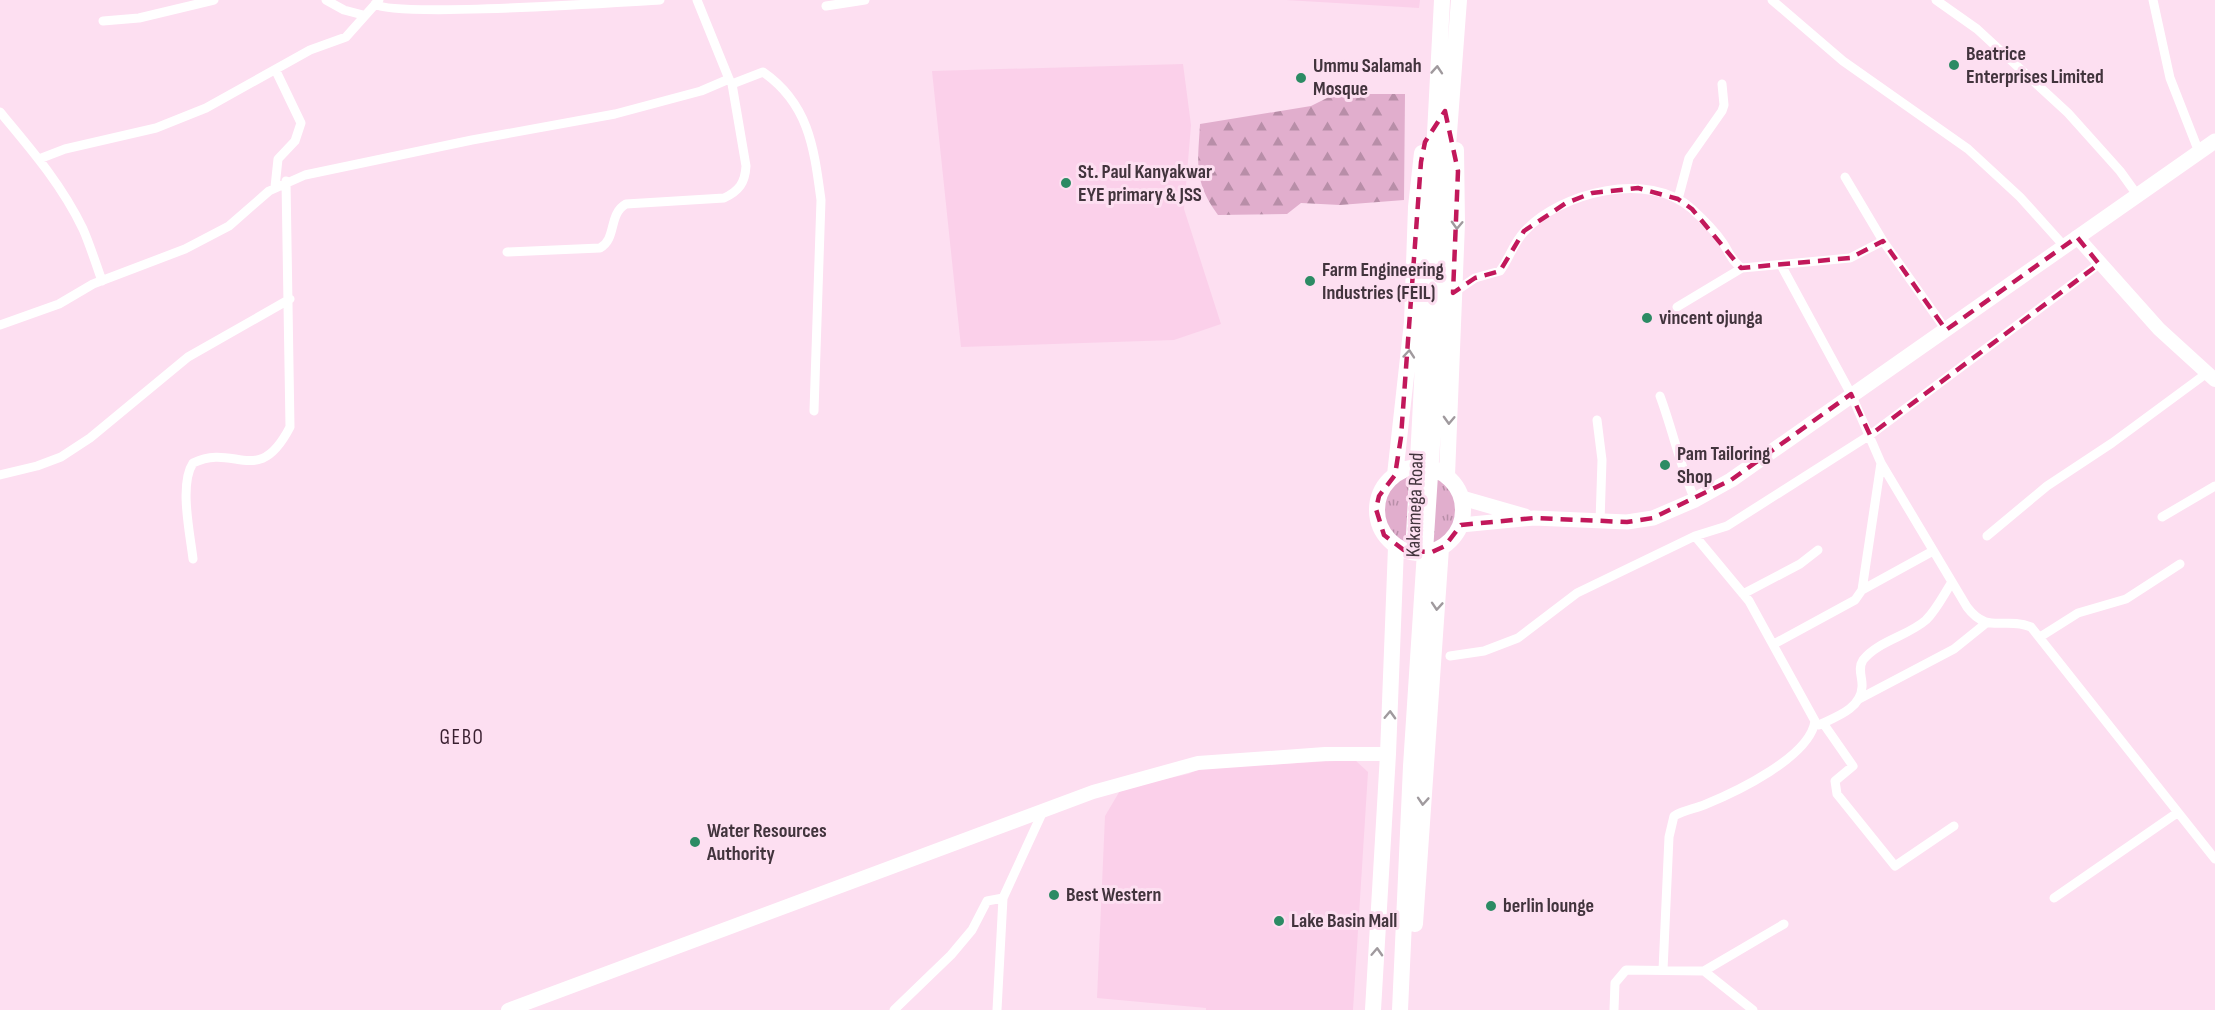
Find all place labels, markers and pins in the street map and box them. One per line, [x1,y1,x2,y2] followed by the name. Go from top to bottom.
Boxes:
[1966,42,2104,89] place label: Beatrice Enterprises Limited
[1313,54,1422,101] place label: Ummu Salamah Mosque
[1947,58,1961,72] marker: Beatrice Enterprises Limited
[1294,71,1308,85] marker: Ummu Salamah Mosque
[1078,160,1212,207] place label: St. Paul Kanyakwar EYE primary & JSS
[1059,176,1073,190] marker: St. Paul Kanyakwar EYE primary & JSS
[1322,258,1445,305] place label: Farm Engineering Industries (FEIL)
[1303,274,1317,288] marker: Farm Engineering Industries (FEIL)
[1659,306,1763,330] place label: vincent ojunga
[1640,311,1654,325] marker: vincent ojunga
[1677,442,1771,489] place label: Pam Tailoring Shop
[1658,458,1672,472] marker: Pam Tailoring Shop
[706,819,827,866] place label: Water Resources Authority
[688,835,702,849] marker: Water Resources Authority
[1066,883,1161,907] place label: Best Western
[1047,888,1061,902] marker: Best Western
[1503,894,1594,918] place label: berlin lounge
[1484,899,1498,913] marker: berlin lounge
[1291,909,1397,933] place label: Lake Basin Mall
[1272,914,1286,928] marker: Lake Basin Mall

